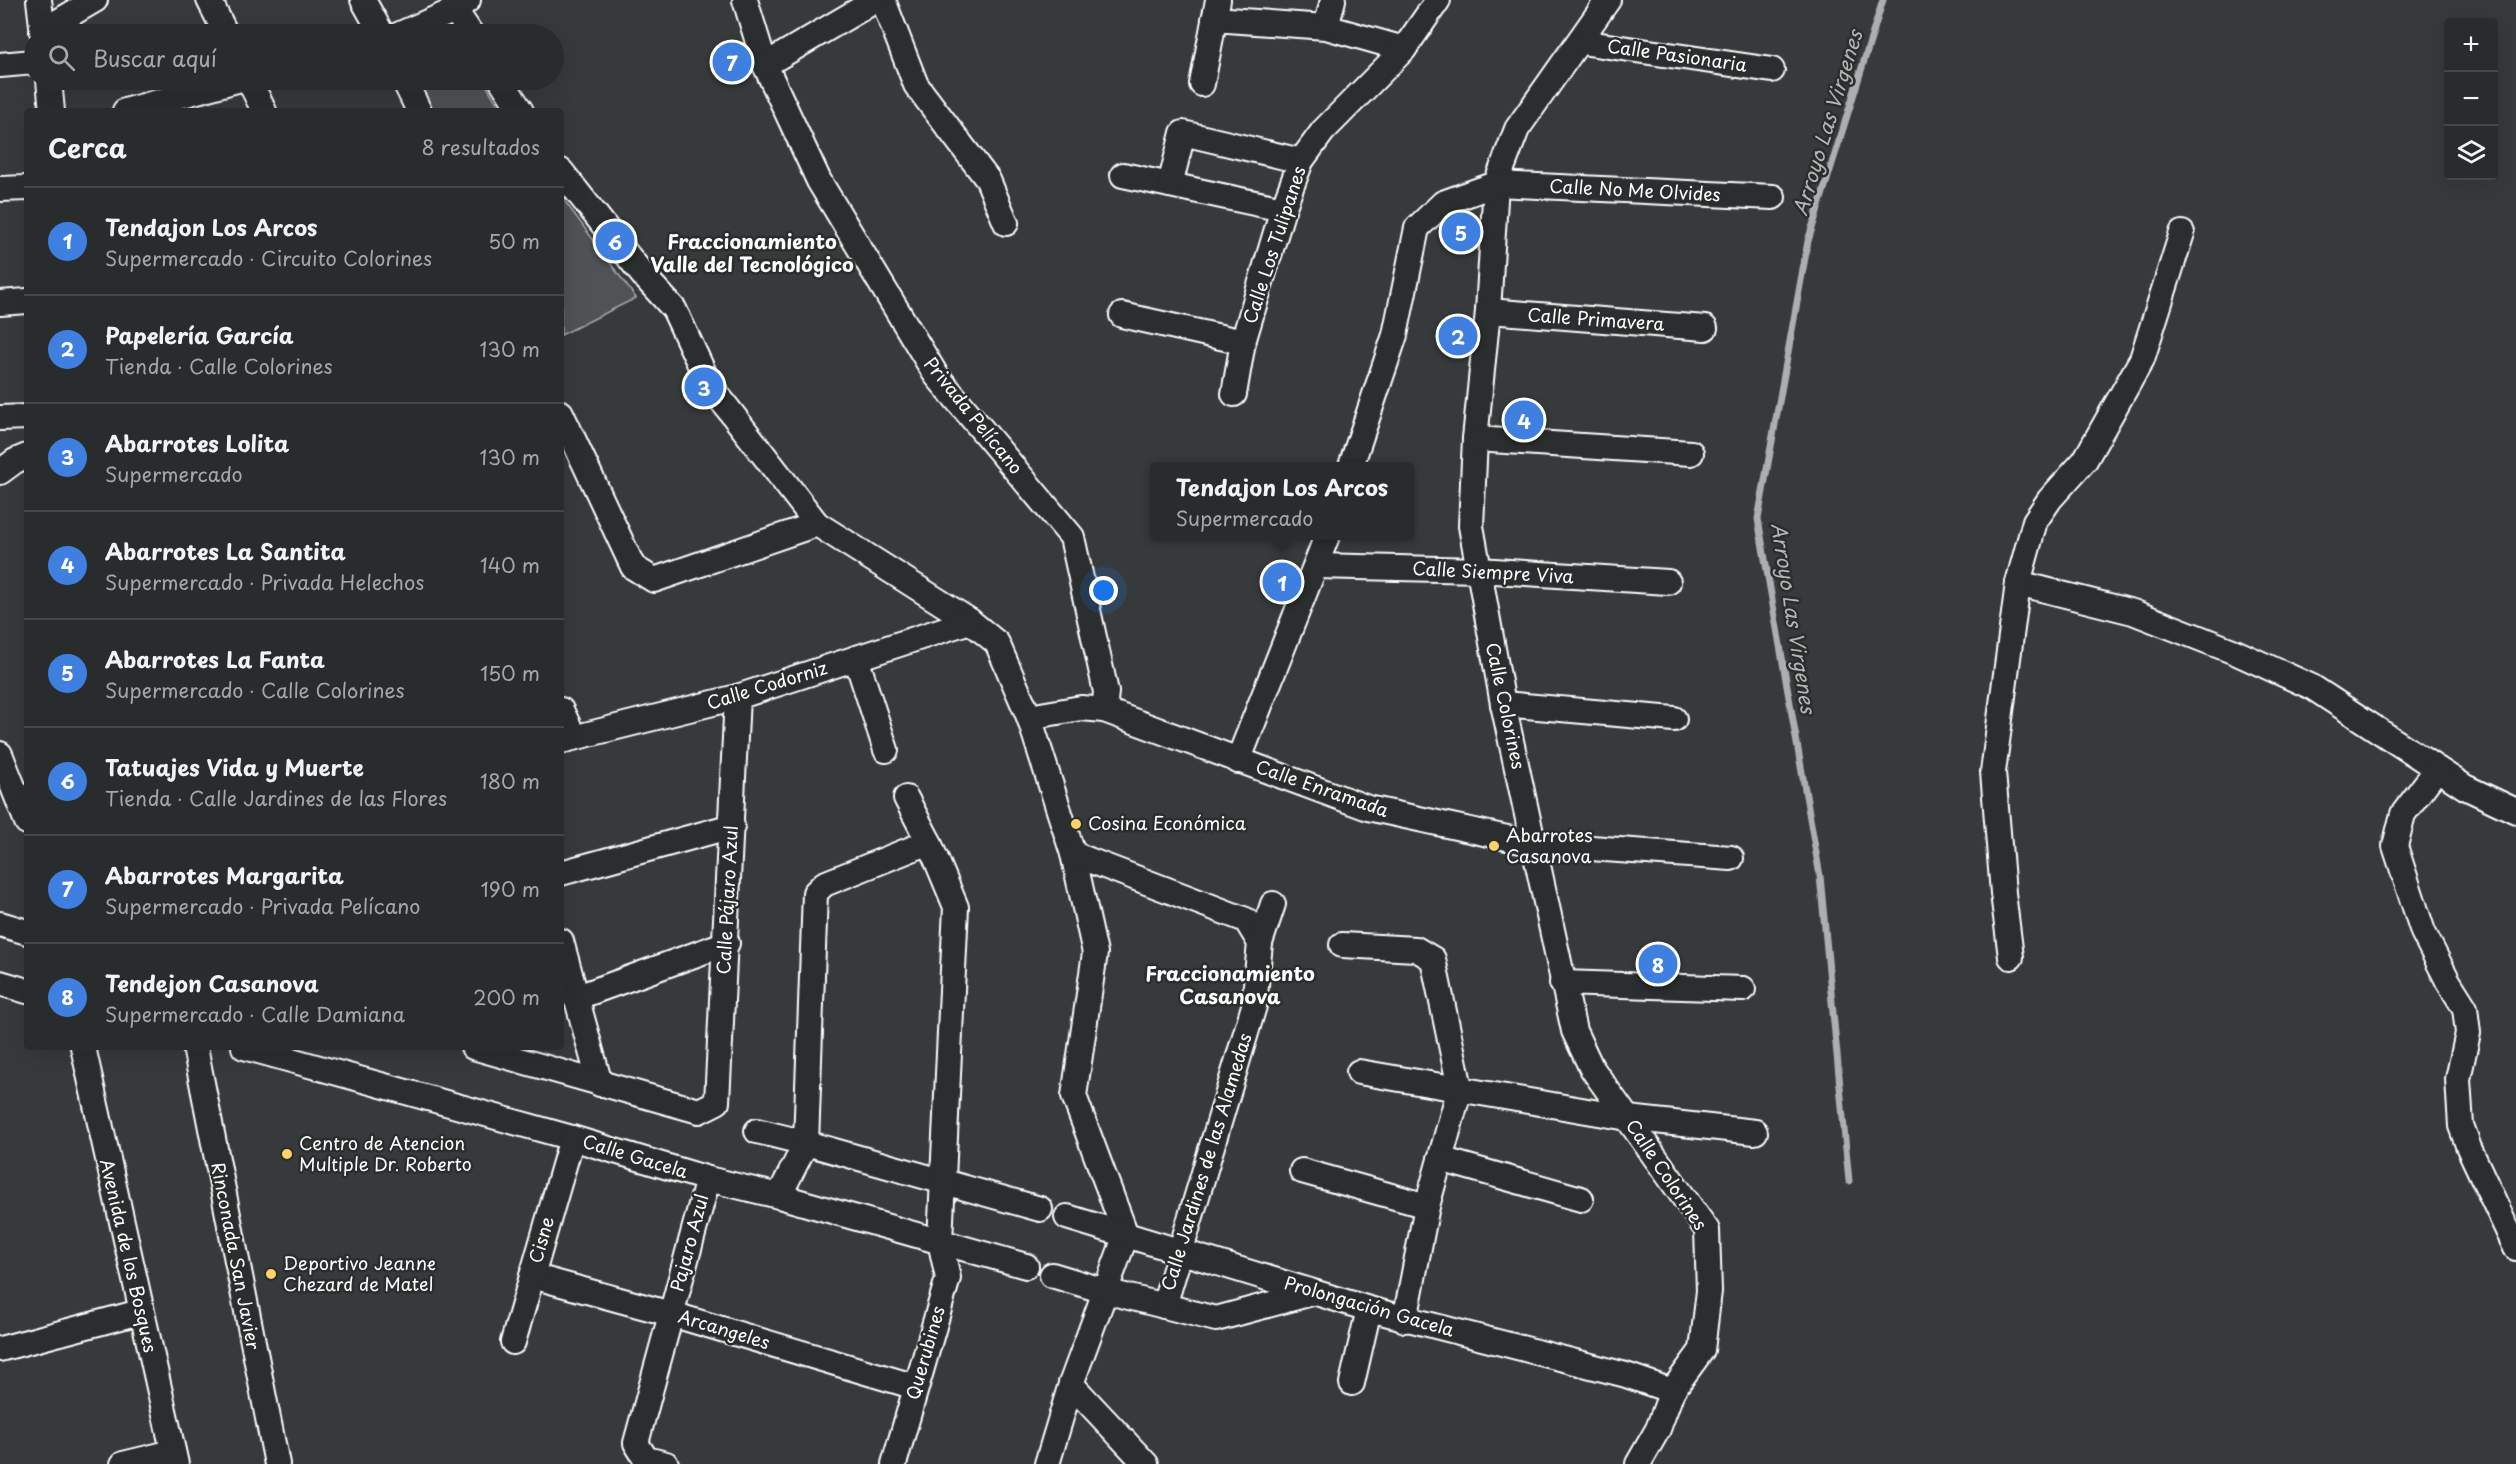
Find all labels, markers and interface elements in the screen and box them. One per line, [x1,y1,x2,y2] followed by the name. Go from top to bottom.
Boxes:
[2444,18,2498,180] map controls
[2444,18,2498,72] button: +
[24,24,564,90] search box
[1785,24,1870,219] water label: Arroyo Las Virgenes
[1606,31,1750,78] street label: Calle Pasionaria
[712,40,752,84] pin: 7
[45,41,78,74] icon: search
[93,41,217,74] text: Buscar aquí
[2444,72,2498,126] button: −
[2444,126,2498,180] button: layers
[48,128,127,167] text: Cerca
[421,132,540,162] text: 8 resultados
[1235,162,1312,327] street label: Calle Los Tulipanes
[1549,172,1721,207] street label: Calle No Me Olvides
[105,210,318,243] text: Tendajon Los Arcos
[1442,210,1480,254] pin: 5
[596,218,634,264] pin: 6
[63,226,72,256] text: 1
[488,226,540,256] text: 50 m
[650,226,854,279] district label: Fraccionamiento Valle del Tecnológico
[105,243,432,273] text: Supermercado · Circuito Colorines
[1527,300,1666,337] street label: Calle Primavera
[1438,314,1478,358] pin: 2
[105,318,294,351] text: Papelería García
[60,334,75,364] text: 2
[480,334,540,364] text: 130 m
[105,351,333,381] text: Tienda · Calle Colorines
[918,351,1030,479] street label: Privada Pelícano
[684,364,724,410] pin: 3
[1504,398,1544,442] pin: 4
[105,426,289,459] text: Abarrotes Lolita
[61,442,74,472] text: 3
[480,442,540,472] text: 130 m
[105,459,243,489] text: Supermercado
[1150,462,1414,540] popup
[1176,470,1388,503] text: Tendajon Los Arcos
[1176,503,1313,533] text: Supermercado
[1764,520,1824,717] water label: Arroyo Las Virgenes
[105,534,346,567] text: Abarrotes La Santita
[61,550,74,580] text: 4
[480,550,540,580] text: 140 m
[1412,554,1575,589] street label: Calle Siempre Viva
[1262,560,1302,604] pin: 1
[105,567,424,597] text: Supermercado · Privada Helechos
[1089,576,1118,605] your location
[1480,640,1533,771] street label: Calle Colorines
[105,642,325,675] text: Abarrotes La Fanta
[703,653,831,716] street label: Calle Codorniz
[61,658,74,688] text: 5
[480,658,540,688] text: 150 m
[105,675,405,705] text: Supermercado · Calle Colorines
[105,750,364,783] text: Tatuajes Vida y Muerte
[1252,752,1393,823] street label: Calle Enramada
[60,766,75,796] text: 6
[480,766,540,796] text: 180 m
[105,783,447,813] text: Tienda · Calle Jardines de las Flores
[1088,809,1247,836] place label: Cosina Económica
[1069,817,1083,831] marker: Cosina Económica
[1506,821,1593,869] place label: Abarrotes Casanova
[709,825,744,975] street label: Calle Pájaro Azul
[1487,839,1501,853] marker: Abarrotes Casanova
[105,858,344,891] text: Abarrotes Margarita
[62,874,73,904] text: 7
[481,874,540,904] text: 190 m
[105,891,420,921] text: Supermercado · Privada Pelícano
[1638,942,1678,986] pin: 8
[1145,958,1315,1011] district label: Fraccionamiento Casanova
[105,966,319,999] text: Tendejon Casanova
[61,982,74,1012] text: 8
[473,982,540,1012] text: 200 m
[105,999,405,1029] text: Supermercado · Calle Damiana
[1153,1029,1258,1294] street label: Calle Jardines de las Alamedas
[1620,1113,1714,1235] street label: Calle Colorines
[579,1127,692,1185] street label: Calle Gacela
[299,1129,472,1177] place label: Centro de Atencion Multiple Dr. Roberto
[280,1147,294,1161] marker: Centro de Atencion Multiple Dr. Roberto
[94,1156,165,1355] street label: Avenida de los Bosques
[205,1160,268,1353] street label: Rinconada San Javier
[663,1191,715,1294] street label: Pajaro Azul
[521,1213,560,1266] street label: Cisne
[283,1249,436,1297] place label: Deportivo Jeanne Chezard de Matel
[264,1267,278,1281] marker: Deportivo Jeanne Chezard de Matel
[1281,1268,1458,1343] street label: Prolongación Gacela
[675,1302,774,1355] street label: Arcangeles
[898,1303,951,1403] street label: Querubines

